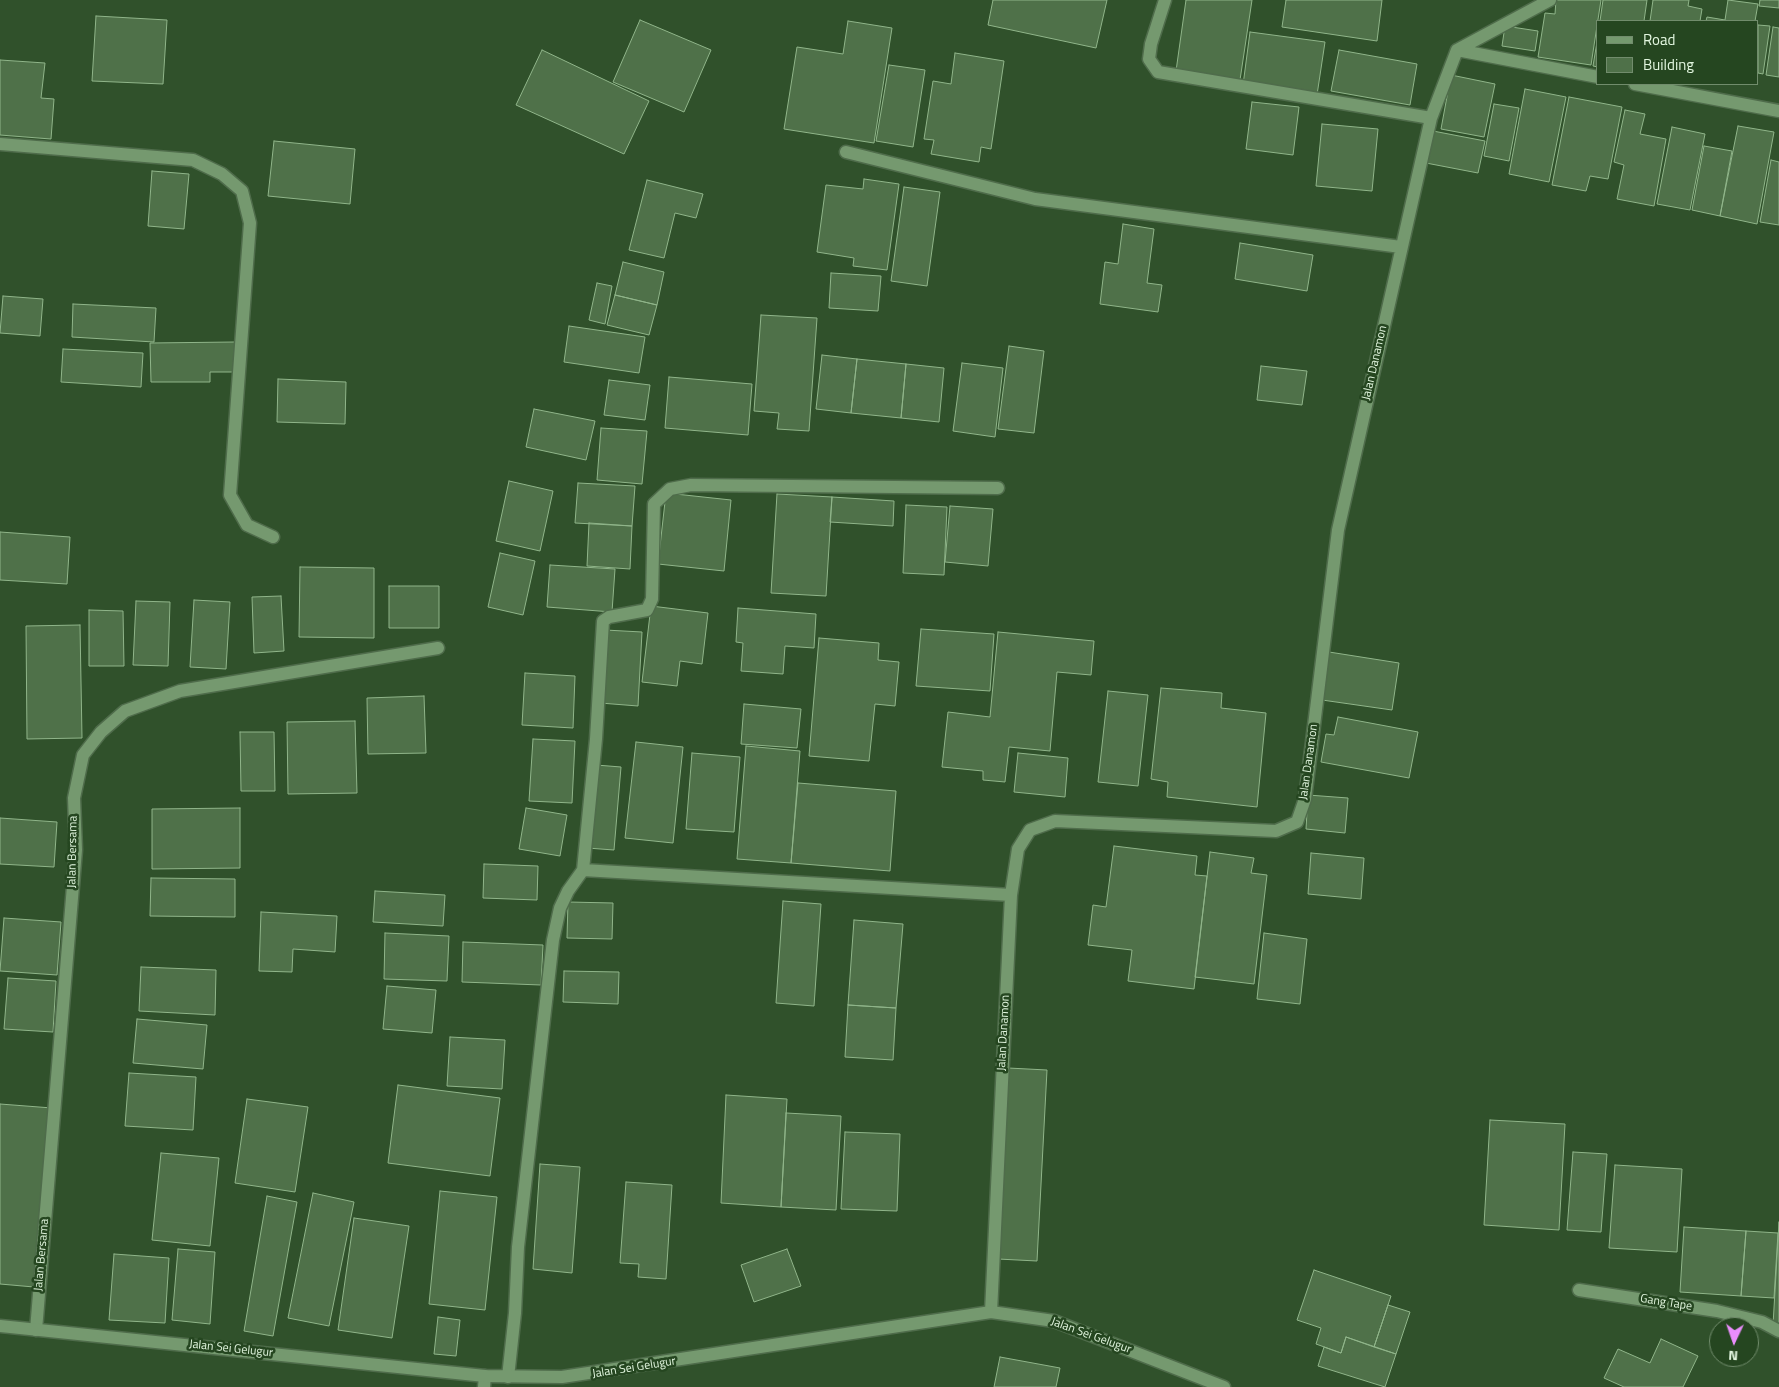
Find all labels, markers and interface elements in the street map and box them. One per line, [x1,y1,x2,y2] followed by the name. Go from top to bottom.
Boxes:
[1596,20,1759,85] legend
[1643,28,1675,51] text: Road
[1643,53,1694,76] text: Building
[1359,324,1391,402] street label: Jalan Danamon
[1297,723,1321,801] street label: Jalan Danamon
[65,816,81,888] street label: Jalan Bersama
[995,994,1013,1072] street label: Jalan Danamon
[32,1218,52,1292] street label: Jalan Bersama
[1639,1292,1693,1314] street label: Gang Tape
[1049,1315,1133,1357] street label: Jalan Sei Gelugur
[1709,1317,1759,1367] north arrow
[188,1337,274,1361] street label: Jalan Sei Gelugur
[1728,1346,1739,1367] text: N
[591,1354,677,1382] street label: Jalan Sei Gelugur

